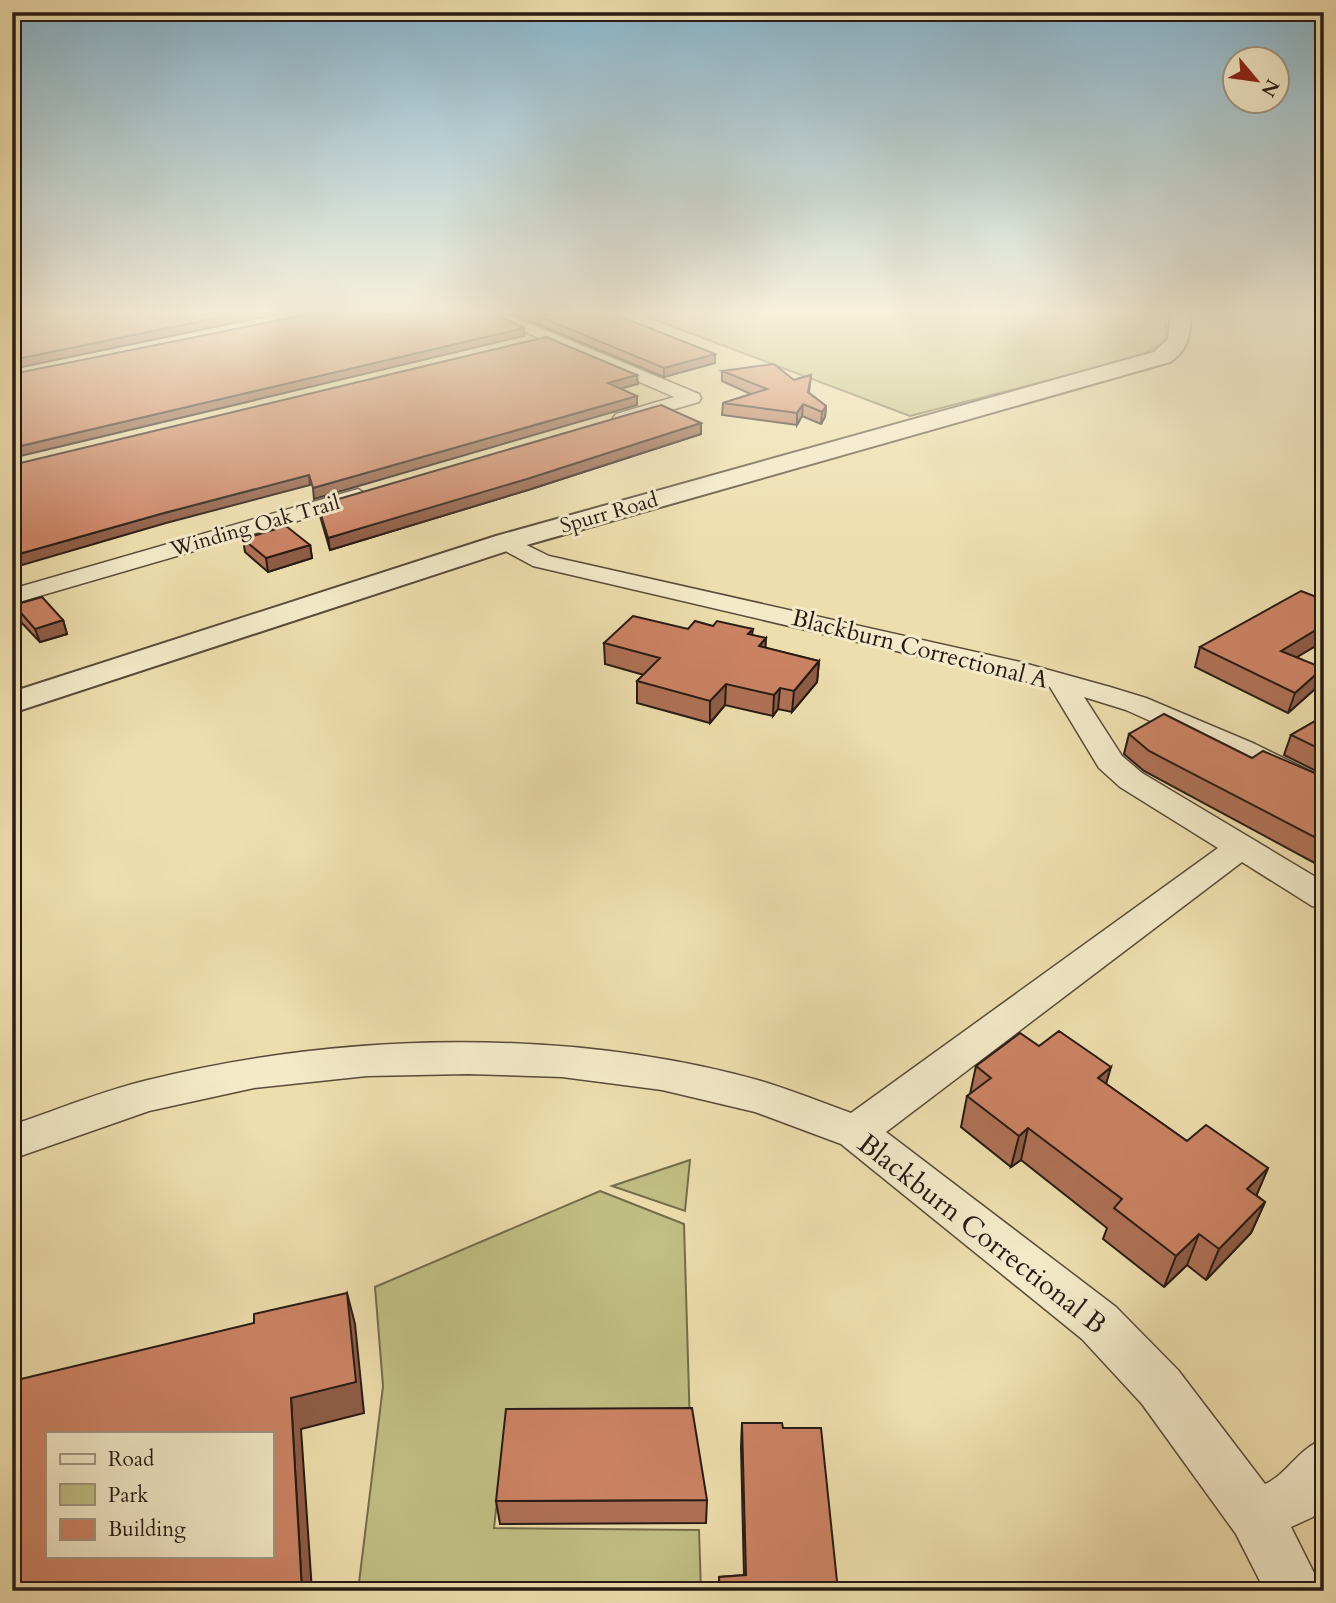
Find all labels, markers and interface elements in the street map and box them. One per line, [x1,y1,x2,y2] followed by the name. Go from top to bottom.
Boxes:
[1220,46,1290,116] north arrow
[1254,74,1285,102] text: N
[557,485,661,541] street label: Spurr Road
[166,488,343,564] street label: Winding Oak Trail
[788,601,1053,697] street label: Blackburn Correctional A
[850,1125,1114,1343] street label: Blackburn Correctional B
[46,1432,273,1558] legend
[108,1445,154,1474] text: Road
[108,1481,149,1510] text: Park
[108,1515,186,1544] text: Building

